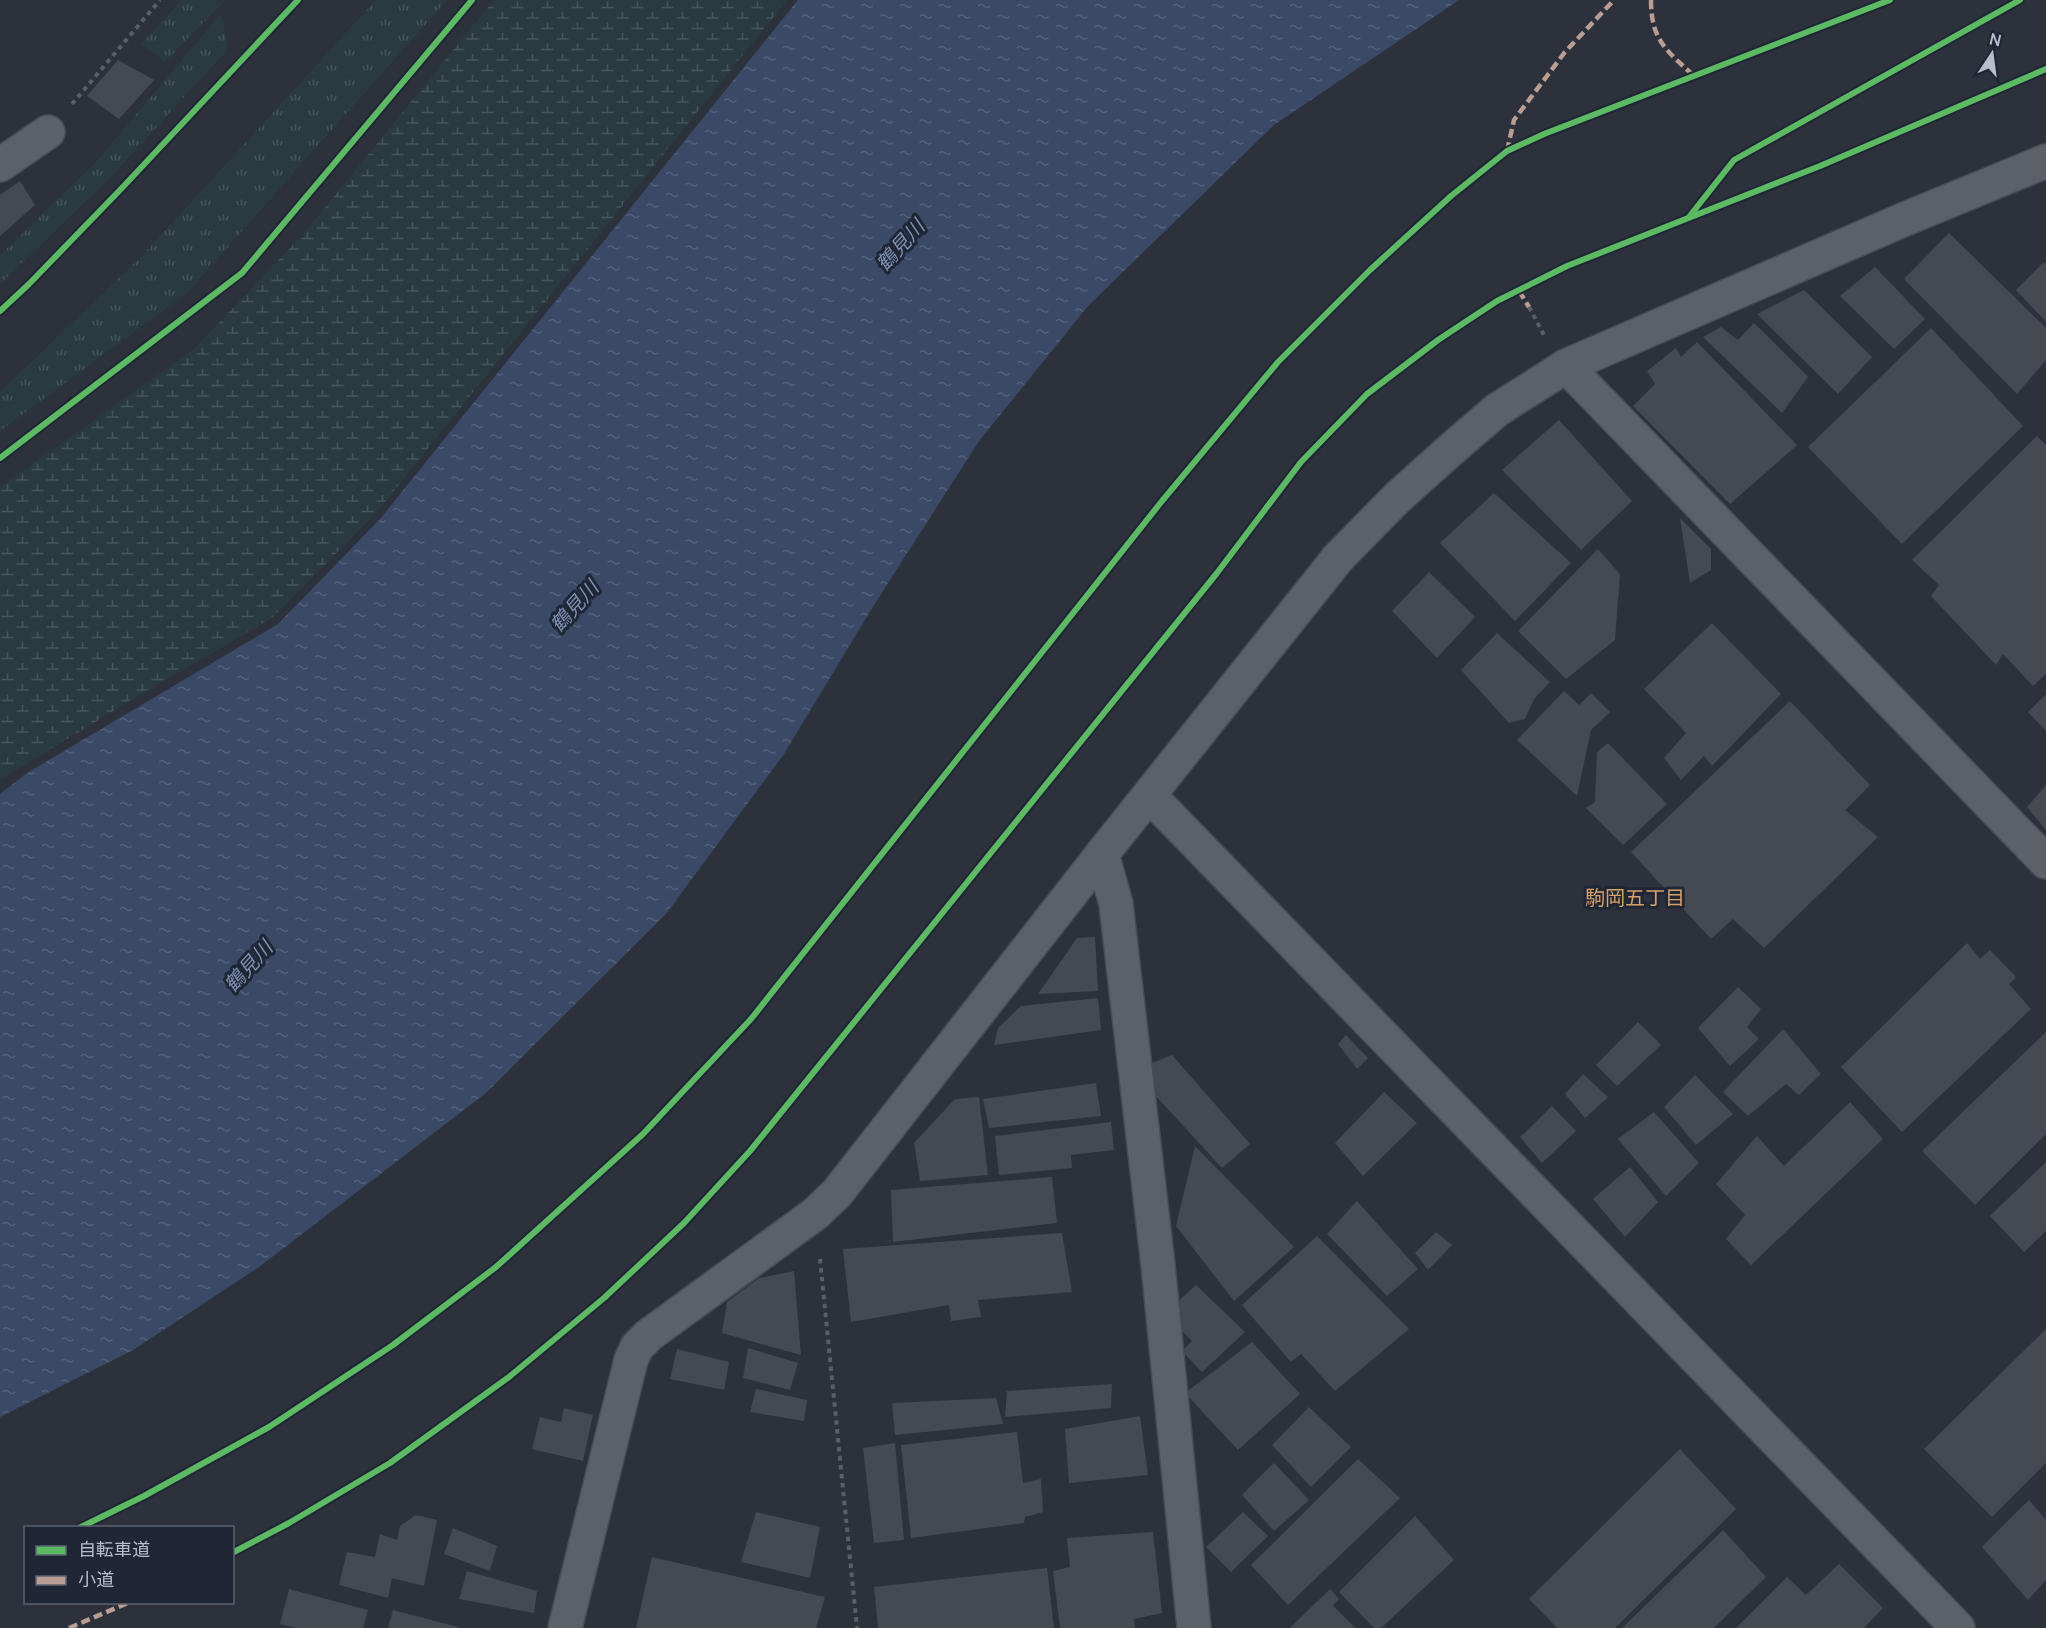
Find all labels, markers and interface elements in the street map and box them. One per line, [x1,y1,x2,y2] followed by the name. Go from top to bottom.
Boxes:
[1962,24,2022,84] north arrow
[1987,27,2003,51] text: N
[870,212,931,276] water label: 鶴見川
[544,573,605,637] water label: 鶴見川
[1585,884,1685,911] district label: 駒岡五丁目
[218,933,279,997] water label: 鶴見川
[24,1526,234,1604] legend
[78,1537,150,1561] text: 自転車道
[78,1567,114,1591] text: 小道

